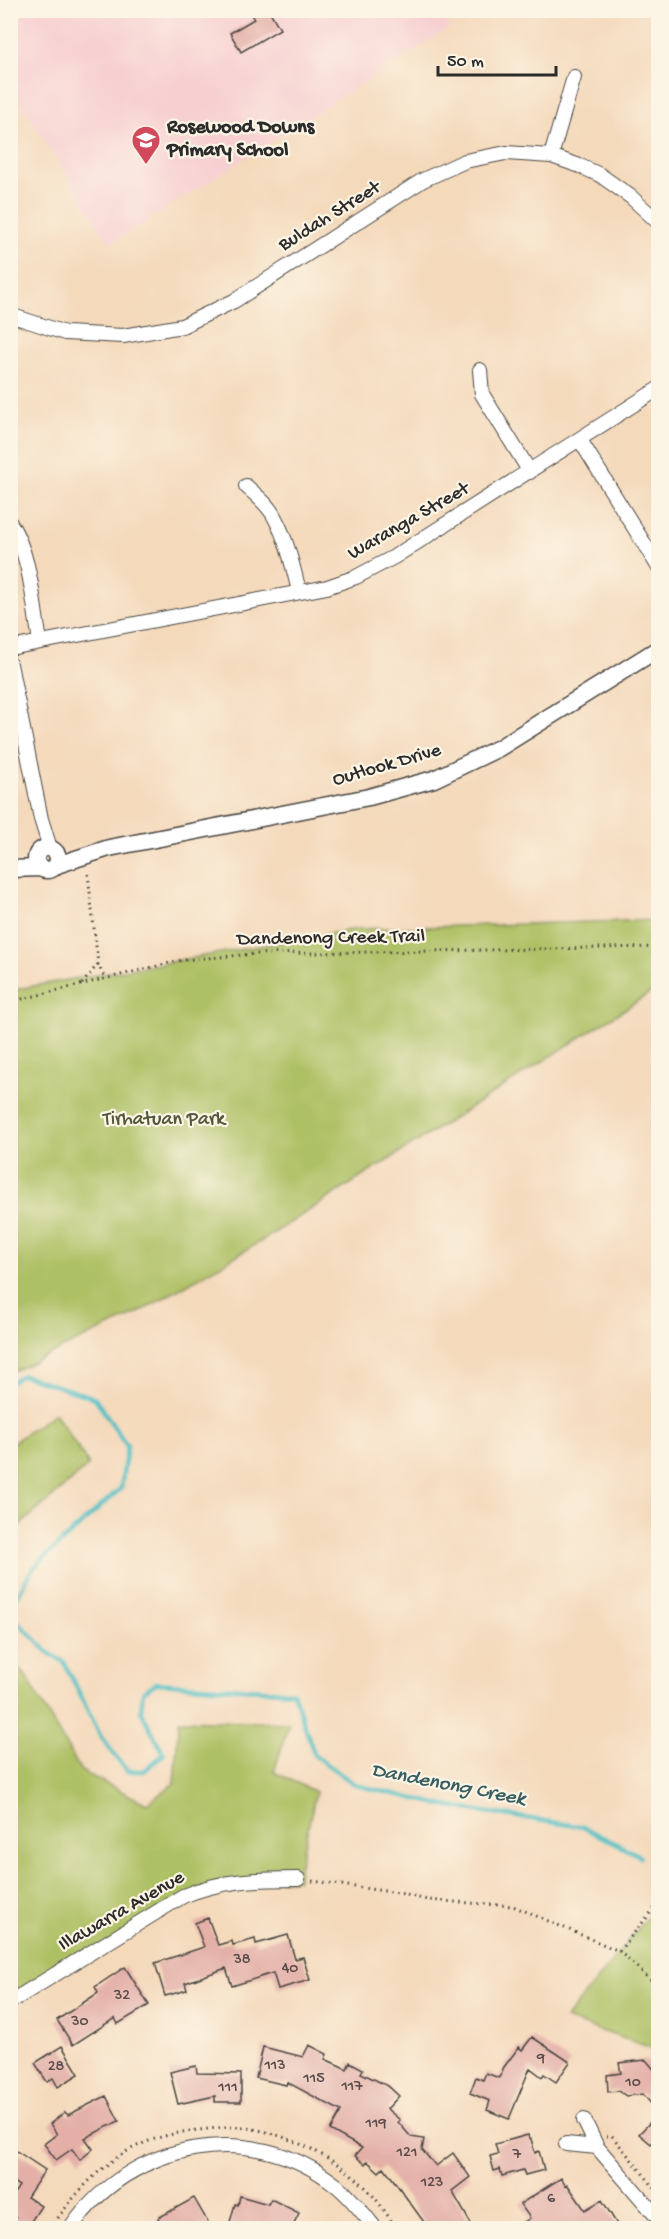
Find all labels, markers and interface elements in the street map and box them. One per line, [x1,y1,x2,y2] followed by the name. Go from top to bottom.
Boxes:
[438,39,556,77] scale bar
[447,52,484,73] text: 50 m
[166,117,316,163] place label: Rosewood Downs Primary School
[130,124,162,166] school or university icon: Rosewood Downs Primary School
[274,176,387,258] street label: Buldah Street
[344,477,475,566] street label: Waranga Street
[330,739,445,792] street label: Outlook Drive
[235,926,425,952] street label: Dandenong Creek Trail
[102,1109,227,1132] park label: Tirhatuan Park
[369,1759,530,1814] water label: Dandenong Creek
[55,1866,190,1957] street label: Illawarra Avenue
[232,1951,251,1970] house number: 38
[282,1960,298,1979] house number: 40
[113,1987,130,2006] house number: 32
[70,2013,89,2032] house number: 30
[536,2050,545,2069] house number: 9
[263,2057,286,2076] house number: 113
[48,2058,65,2077] house number: 28
[302,2070,325,2089] house number: 115
[624,2074,641,2093] house number: 10
[340,2078,363,2097] house number: 117
[217,2079,238,2098] house number: 111
[365,2115,386,2134] house number: 119
[396,2144,417,2163] house number: 121
[512,2146,522,2165] house number: 7
[420,2174,443,2193] house number: 123
[547,2190,556,2209] house number: 6

